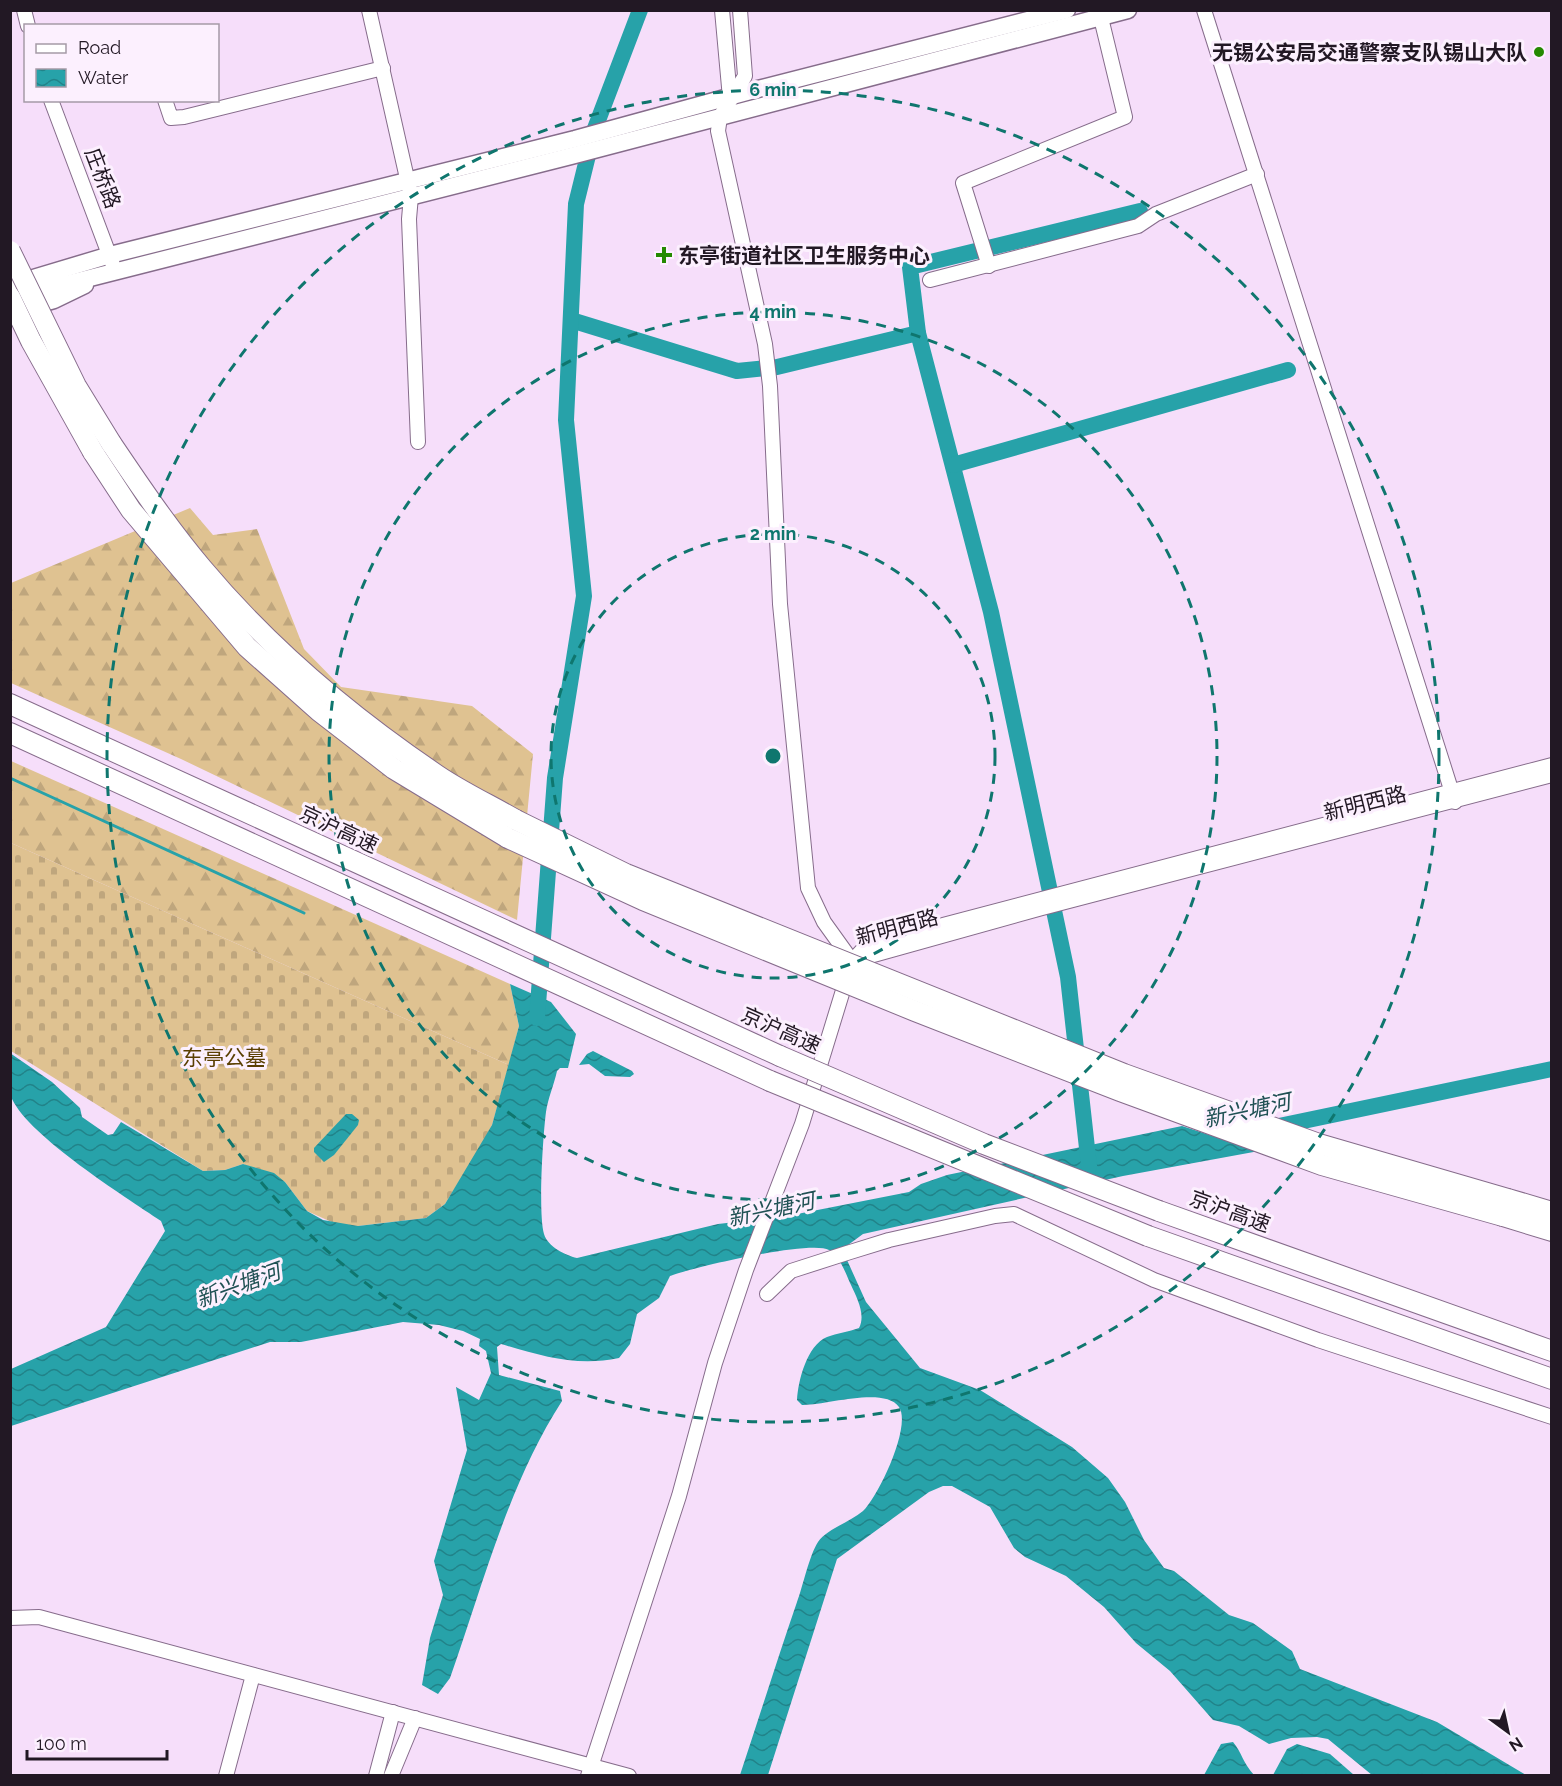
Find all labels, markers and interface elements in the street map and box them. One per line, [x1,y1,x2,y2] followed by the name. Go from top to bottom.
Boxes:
[24,24,219,102] legend
[78,37,121,58] text: Road
[1212,40,1527,65] place label: 无锡公安局交通警察支队锡山大队
[1532,45,1546,59] marker: 无锡公安局交通警察支队锡山大队
[78,67,129,88] text: Water
[749,79,797,100] text: 6 min
[80,144,126,212] street label: 庄桥路
[678,243,930,268] place label: 东亭街道社区卫生服务中心
[655,246,673,264] marker: 东亭街道社区卫生服务中心
[750,301,796,322] text: 4 min
[750,523,796,544] text: 2 min
[763,746,783,766] centre of rings
[1321,781,1409,825] street label: 新明西路
[296,800,382,858] street label: 京沪高速
[853,904,941,950] street label: 新明西路
[738,1001,824,1059] street label: 京沪高速
[182,1045,266,1070] park label: 东亭公墓
[1201,1087,1297,1132] water label: 新兴塘河
[1186,1185,1274,1237] street label: 京沪高速
[725,1186,821,1231] water label: 新兴塘河
[192,1256,288,1312] water label: 新兴塘河
[1478,1702,1538,1762] north arrow
[27,1723,166,1761] scale bar
[36,1733,87,1754] text: 100 m
[1506,1733,1526,1755] text: N

